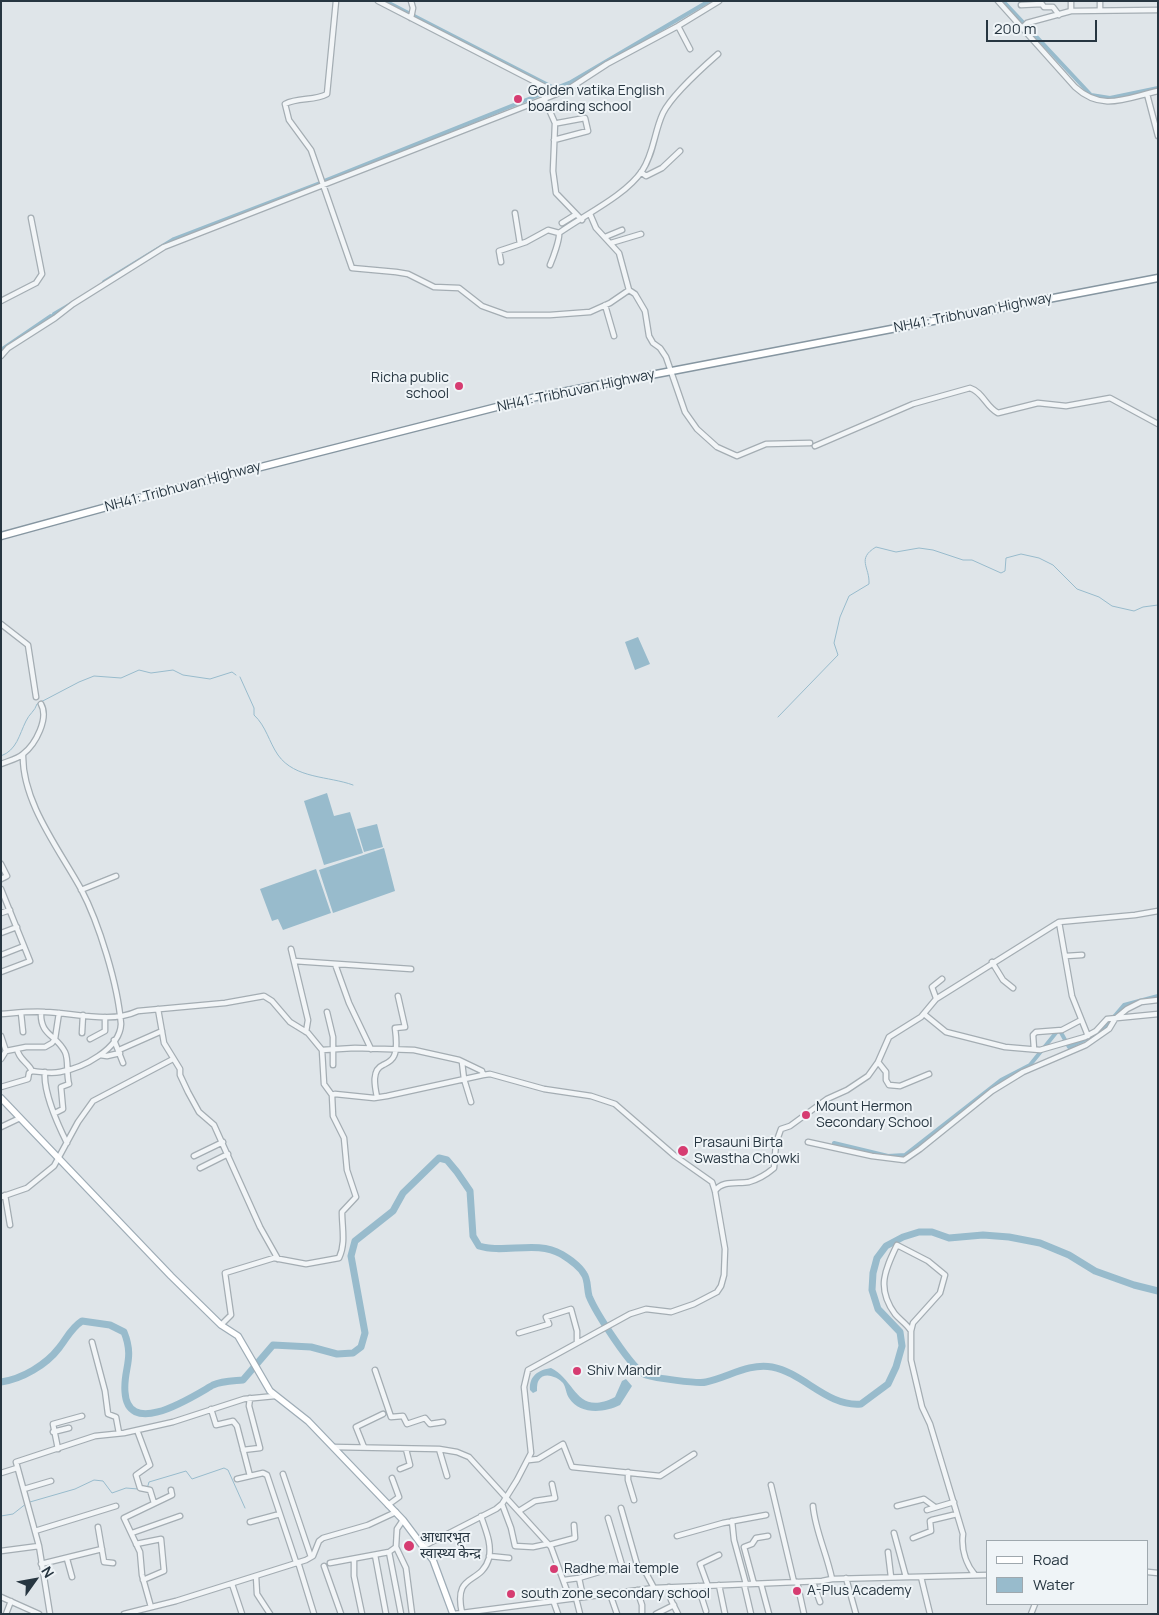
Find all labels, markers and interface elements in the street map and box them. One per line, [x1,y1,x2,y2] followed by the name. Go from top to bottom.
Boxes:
[989,10,1100,42] scale bar
[994,18,1037,39] text: 200 m
[528,83,664,115] place label: Golden vatika English boarding school
[512,93,524,105] marker: Golden vatika English boarding school
[892,289,1054,337] street label: NH41: Tribhuvan Highway
[496,366,656,416] street label: NH41: Tribhuvan Highway
[371,370,449,402] place label: Richa public school
[453,380,465,392] marker: Richa public school
[103,458,263,516] street label: NH41: Tribhuvan Highway
[816,1099,933,1132] place label: Mount Hermon Secondary School
[800,1109,812,1121] marker: Mount Hermon Secondary School
[694,1135,800,1168] place label: Prasauni Birta Swastha Chowki
[676,1144,690,1158] marker: Prasauni Birta Swastha Chowki
[587,1363,662,1379] place label: Shiv Mandir
[571,1365,583,1377] marker: Shiv Mandir
[420,1530,481,1562] place label: आधारभूत स्वास्थ्य केन्द्र
[402,1539,416,1553] marker: आधारभूत स्वास्थ्य केन्द्र
[986,1540,1149,1605] legend
[1033,1549,1069,1570] text: Road
[10,1555,60,1605] north arrow
[564,1561,679,1577] place label: Radhe mai temple
[37,1562,59,1581] text: N
[548,1563,560,1575] marker: Radhe mai temple
[1033,1574,1075,1595] text: Water
[807,1583,912,1599] place label: A-Plus Academy
[791,1585,803,1597] marker: A-Plus Academy
[521,1586,710,1602] place label: south zone secondary school
[505,1588,517,1600] marker: south zone secondary school

